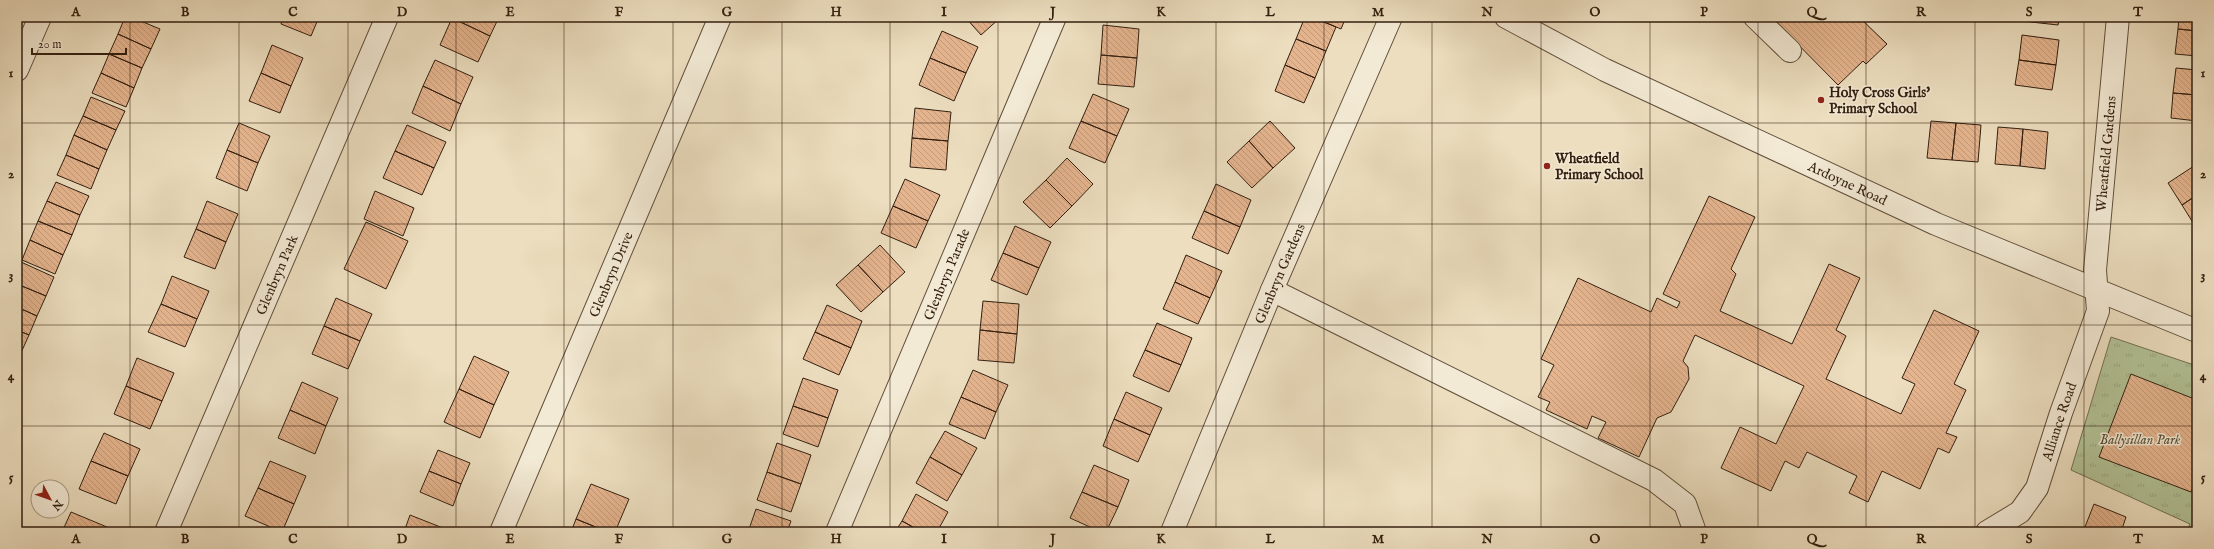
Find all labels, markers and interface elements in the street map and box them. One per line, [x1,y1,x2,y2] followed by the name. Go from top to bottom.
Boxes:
[71,4,82,21] text: A
[181,4,190,21] text: B
[288,4,298,21] text: C
[397,4,408,21] text: D
[505,4,515,21] text: E
[615,4,624,21] text: F
[722,4,733,21] text: G
[830,4,842,21] text: H
[941,4,947,21] text: I
[1048,4,1056,21] text: J
[1156,4,1166,21] text: K
[1264,4,1275,21] text: L
[1372,4,1385,21] text: M
[1480,4,1493,21] text: N
[1590,4,1601,21] text: O
[1700,4,1708,21] text: P
[1807,4,1827,21] text: Q
[1916,4,1927,21] text: R
[2026,4,2033,21] text: S
[2132,4,2143,21] text: T
[32,30,126,56] scale bar
[38,37,61,52] text: 20 m
[9,65,14,82] text: 1
[2201,65,2206,82] text: 1
[1829,84,1930,118] place label: Holy Cross Girls' Primary School
[1816,95,1826,105] marker: Holy Cross Girls' Primary School
[2092,95,2121,213] street label: Wheatfield Gardens
[1554,150,1645,184] place label: Wheatfield Primary School
[1804,157,1890,210] street label: Ardoyne Road
[1542,161,1552,171] marker: Wheatfield Primary School
[8,166,14,183] text: 2
[2200,166,2206,183] text: 2
[1251,221,1310,327] street label: Glenbryn Gardens
[920,225,975,323] street label: Glenbryn Parade
[585,229,638,320] street label: Glenbryn Drive
[252,232,303,318] street label: Glenbryn Park
[9,267,14,284] text: 3
[2201,267,2206,284] text: 3
[8,368,15,385] text: 4
[2200,368,2207,385] text: 4
[2038,380,2082,464] street label: Alliance Road
[2100,431,2181,449] park label: Ballysillan Park
[9,469,14,486] text: 5
[2201,469,2206,486] text: 5
[30,479,70,519] north arrow
[48,496,66,513] text: N
[71,531,82,548] text: A
[181,531,190,548] text: B
[288,531,298,548] text: C
[397,531,408,548] text: D
[505,531,515,548] text: E
[615,531,624,548] text: F
[722,531,733,548] text: G
[830,531,842,548] text: H
[941,531,947,548] text: I
[1048,531,1056,548] text: J
[1156,531,1166,548] text: K
[1264,531,1275,548] text: L
[1372,531,1385,548] text: M
[1480,531,1493,548] text: N
[1590,531,1601,548] text: O
[1700,531,1708,548] text: P
[1807,531,1827,548] text: Q
[1916,531,1927,548] text: R
[2026,531,2033,548] text: S
[2132,531,2143,548] text: T

